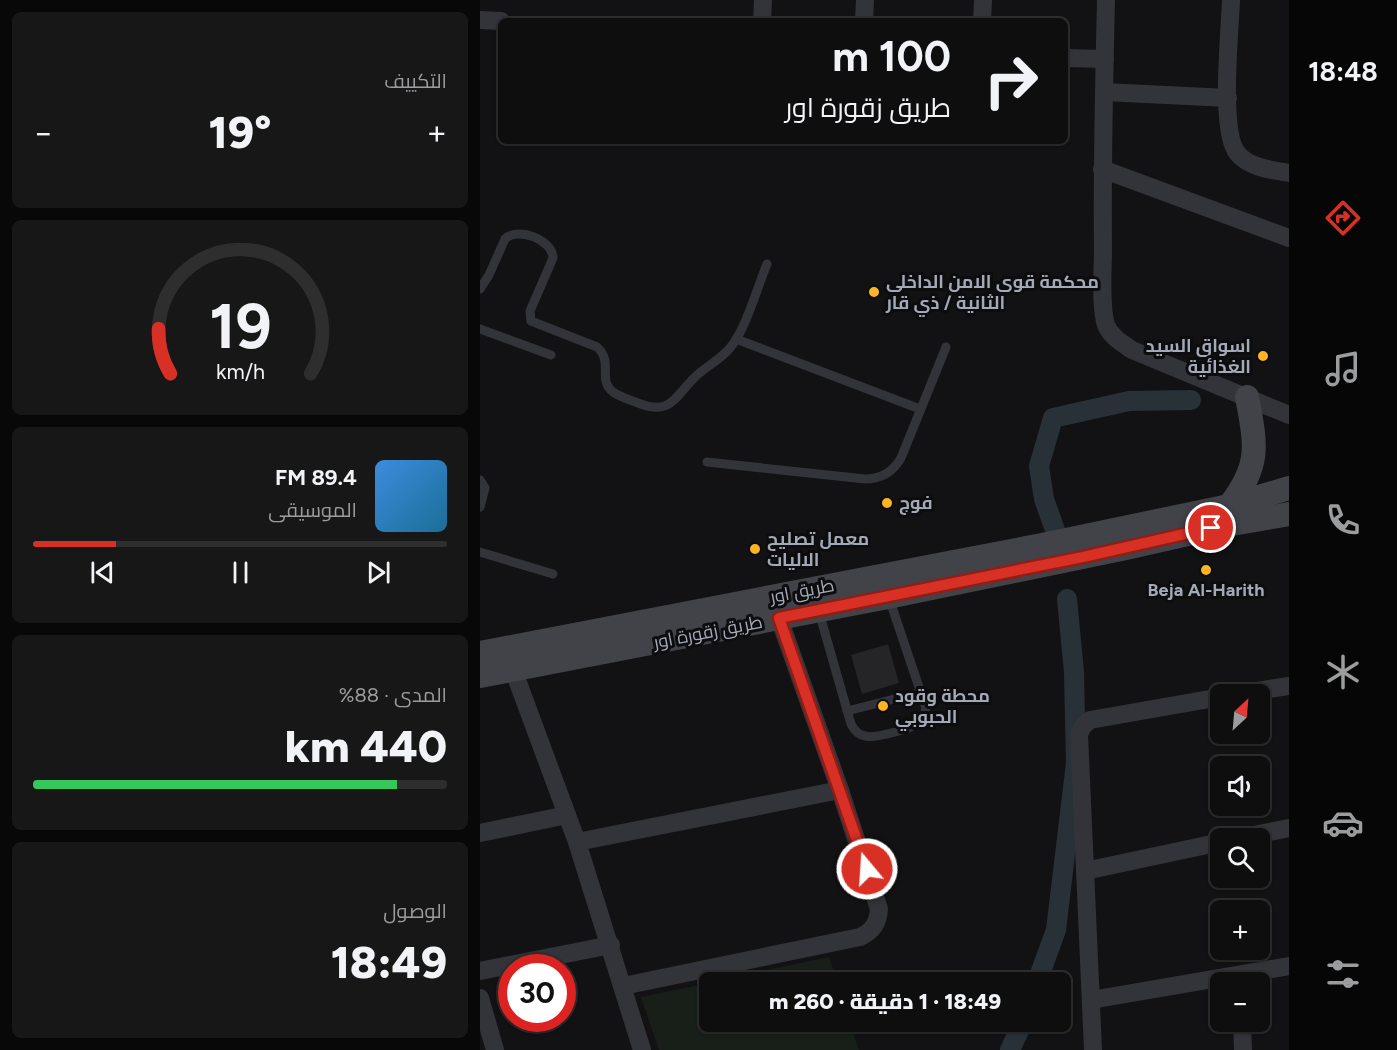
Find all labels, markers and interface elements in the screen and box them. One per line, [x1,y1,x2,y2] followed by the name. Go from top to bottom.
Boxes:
[832,31,951,82] text: 100 m
[972,42,1050,120] icon: right
[1308,55,1378,88] text: 18:48
[384,69,447,93] text: التكييف
[785,91,951,124] text: طريق زقورة اور
[209,105,271,159] text: 19°
[33,113,54,152] text: −
[426,113,447,152] text: +
[1322,197,1364,239] icon: directions
[885,271,1099,317] place label: محكمة قوى الامن الداخلي الثانية / ذي قار
[867,285,881,299] marker: محكمة قوى الامن الداخلي الثانية / ذي قار
[209,290,271,365] text: 19
[1146,335,1251,378] place label: اسواق السيد الغذائية
[1322,348,1364,390] icon: music
[1256,349,1270,363] marker: اسواق السيد الغذائية
[216,360,264,385] text: km/h
[275,464,357,491] text: 89.4 FM
[899,492,932,515] place label: فوج
[880,496,894,510] marker: فوج
[268,498,357,522] text: الموسيقى
[1322,499,1364,541] icon: phone
[1185,502,1236,553] pin
[1194,511,1227,544] icon: arrive
[767,528,869,571] place label: معمل تصليح الاليات
[748,542,762,556] marker: معمل تصليح الاليات
[86,556,119,589] icon: previous
[224,556,257,589] icon: pause
[362,556,395,589] icon: next
[1199,563,1213,577] marker: Beja Al-Harith
[767,574,836,609] street label: طريق اور
[1148,579,1264,601] place label: Beja Al-Harith
[651,611,765,655] street label: طريق زقورة اور
[1322,651,1364,693] icon: climate
[339,683,447,707] text: المدى · 88%
[1210,684,1270,744] north arrow
[1210,684,1270,1032] map controls
[895,685,990,732] place label: محطة وقود الحبوبي
[876,699,890,713] marker: محطة وقود الحبوبي
[285,719,447,773] text: 440 km
[1210,756,1270,816] button: sound
[1322,802,1364,844] icon: car
[1210,828,1270,888] button: search
[835,837,899,901] position arrow
[383,899,447,923] text: الوصول
[1210,900,1270,960] button: +
[331,935,447,989] text: 18:49
[1322,953,1364,995] icon: filters
[498,954,576,1032] speed limit sign: 30
[1210,972,1270,1032] button: −
[769,988,1001,1015] text: 18:49 · 1 دقيقة · 260 m

